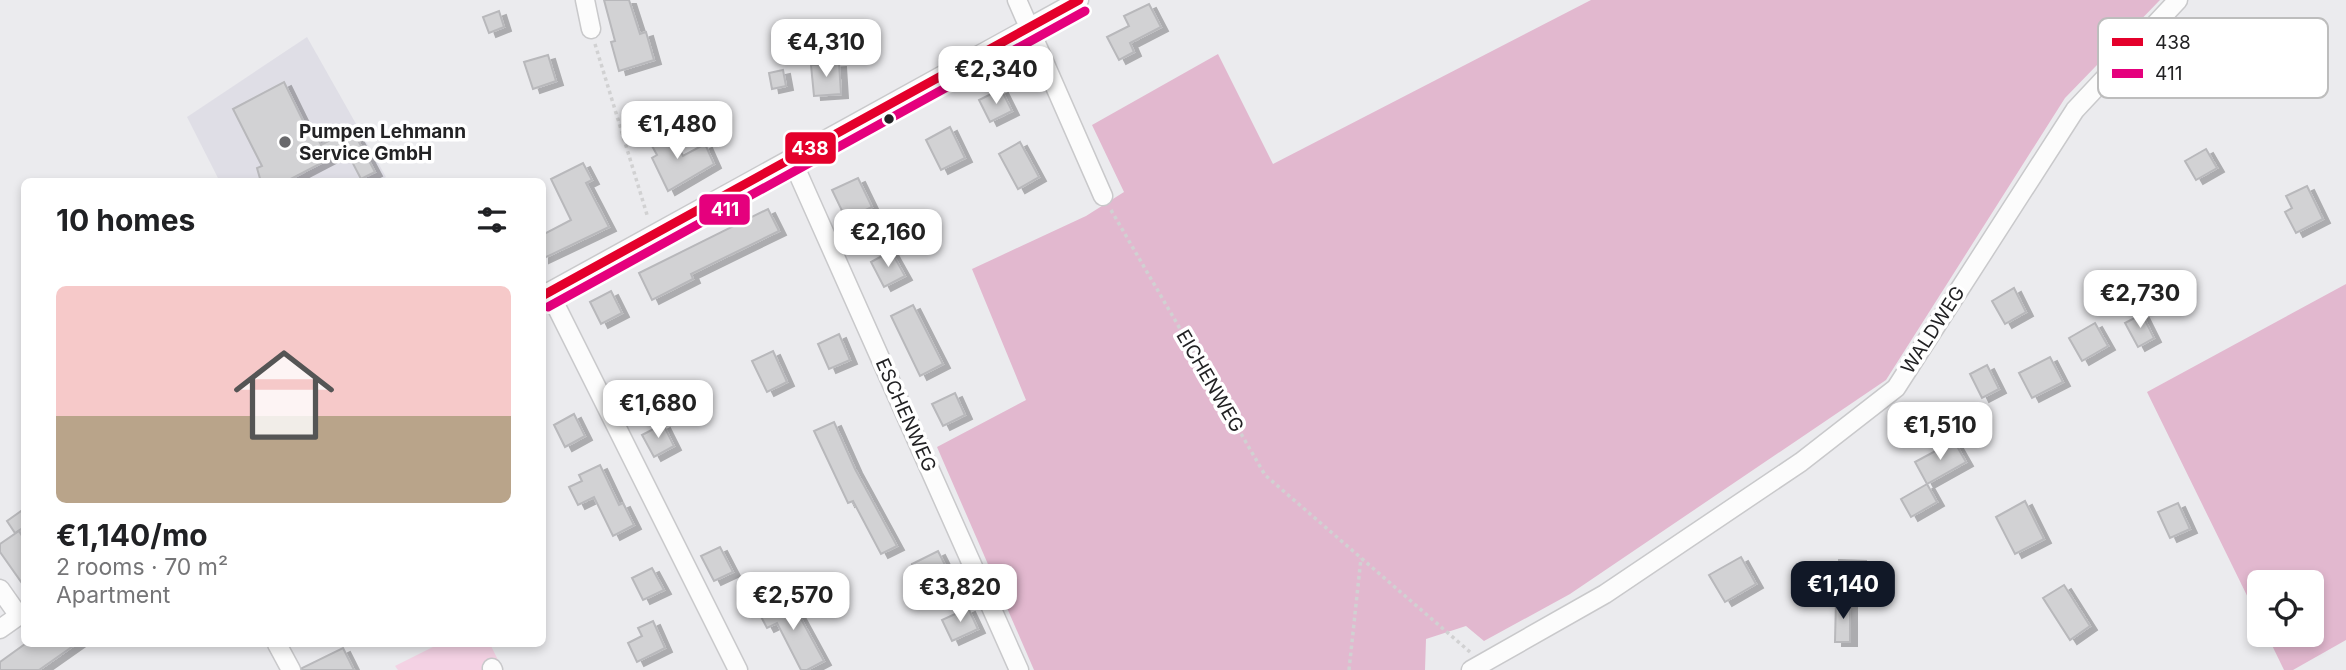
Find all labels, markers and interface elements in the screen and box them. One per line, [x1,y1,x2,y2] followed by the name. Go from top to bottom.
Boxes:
[2098,18,2328,98] legend
[769,20,883,79] pin: €4,310
[787,28,865,56] text: €4,310
[2155,31,2191,54] text: 438
[939,46,1053,106] pin: €2,340
[954,55,1038,83] text: €2,340
[2155,62,2182,85] text: 411
[620,102,734,161] pin: €1,480
[637,110,717,138] text: €1,480
[882,112,896,126] unlabelled marker
[299,120,466,165] place label: Pumpen Lehmann Service GmbH
[784,131,837,165] line badge: 438
[277,134,293,150] marker: Pumpen Lehmann Service GmbH
[791,137,829,160] text: 438
[698,193,751,226] line badge: 411
[711,198,739,221] text: 411
[473,201,511,239] icon: filters
[56,202,195,238] text: 10 homes
[831,210,945,269] pin: €2,160
[850,218,926,246] text: €2,160
[2083,270,2197,330] pin: €2,730
[2100,279,2180,307] text: €2,730
[1896,282,1970,378] street label: WALDWEG
[1171,326,1249,436] street label: EICHENWEG
[221,332,347,458] icon: home
[871,355,941,475] street label: ESCHENWEG
[601,380,715,440] pin: €1,680
[619,389,697,417] text: €1,680
[1883,402,1997,462] pin: €1,510
[1903,411,1977,439] text: €1,510
[56,517,208,553] text: €1,140/mo
[56,553,228,581] text: 2 rooms · 70 m²
[1786,562,1900,621] pin: €1,140
[903,564,1017,624] pin: €3,820
[1807,570,1879,598] text: €1,140
[2247,570,2324,647] map controls
[2247,570,2324,647] button: locate
[736,572,850,632] pin: €2,570
[919,573,1001,601] text: €3,820
[56,581,170,609] text: Apartment
[753,581,834,609] text: €2,570

